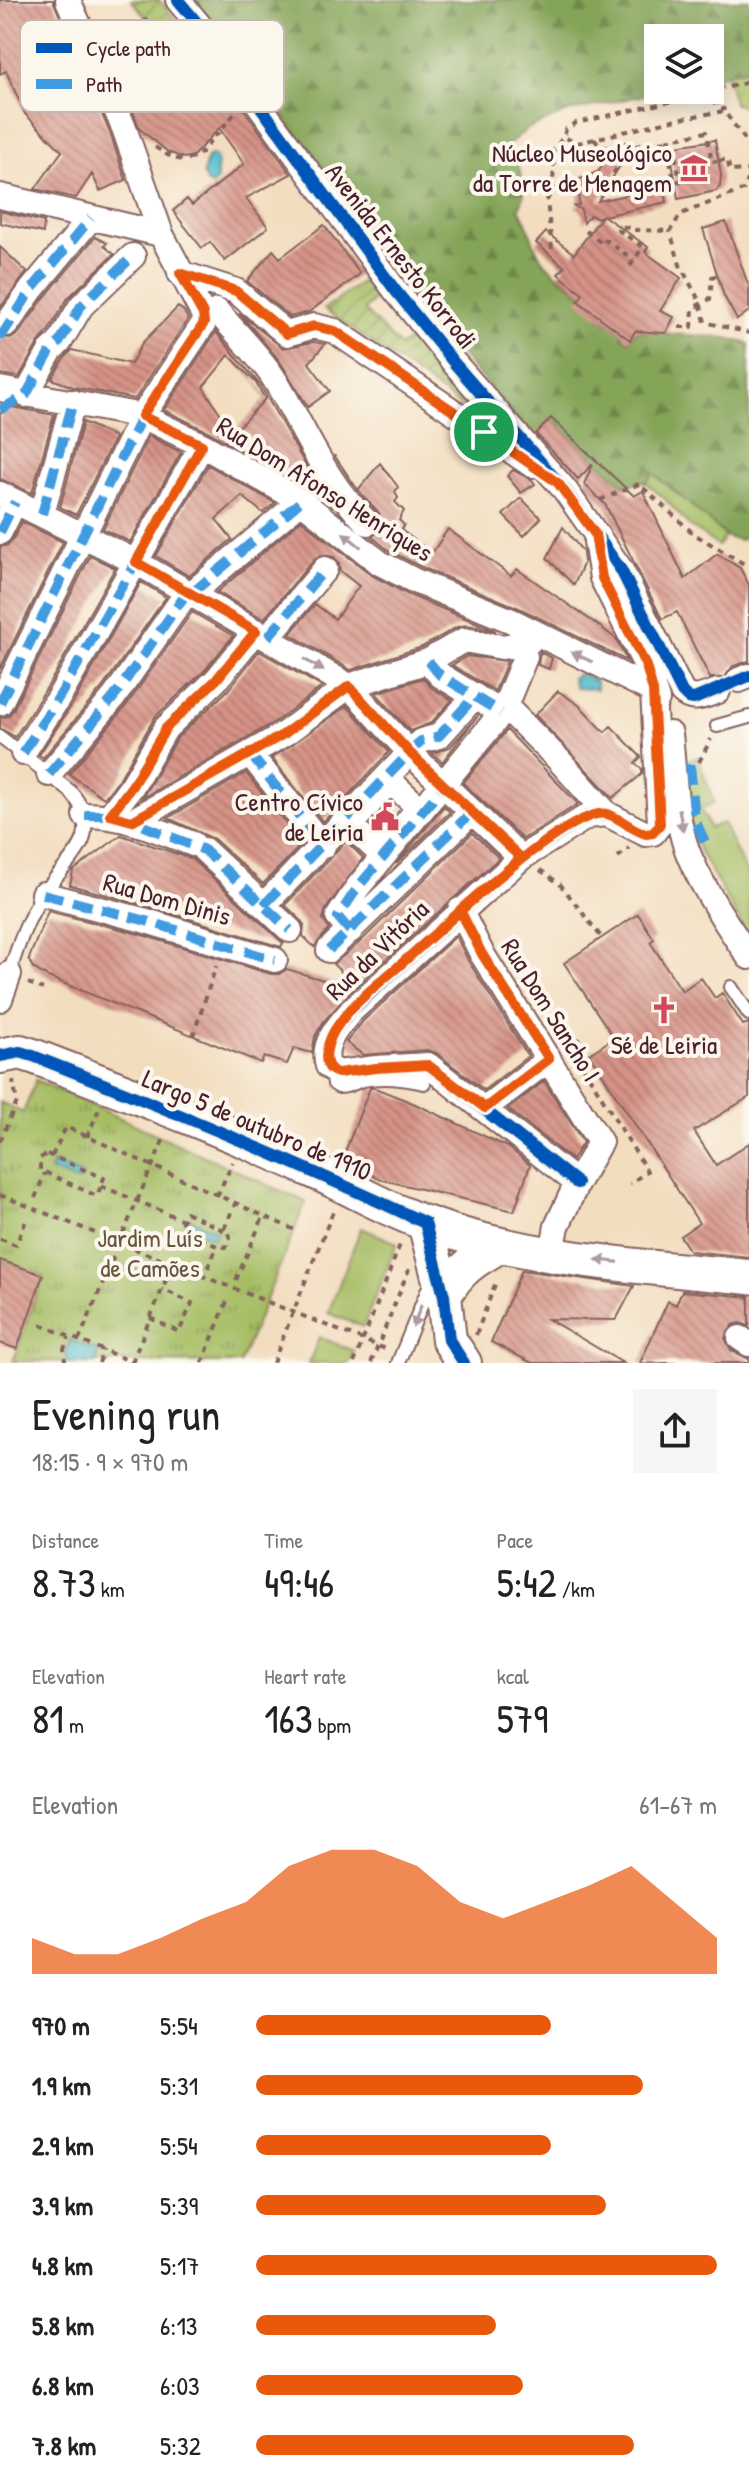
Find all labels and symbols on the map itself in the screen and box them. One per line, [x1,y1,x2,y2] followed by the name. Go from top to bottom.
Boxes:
[20,20,284,112] legend
[86,33,170,63] text: Cycle path
[86,69,122,99] text: Path
[473,135,672,200] place label: Núcleo Museológico da Torre de Menagem
[679,153,709,183] museum icon: Núcleo Museológico da Torre de Menagem
[318,156,485,356] street label: Avenida Ernesto Korrodi
[450,398,518,466] pin
[211,408,440,569] street label: Rua Dom Afonso Henriques
[342,532,362,549] one-way arrow
[571,650,594,664] one-way arrow
[303,658,325,672] one-way arrow
[234,784,363,849] place label: Centro Cívico de Leiria
[370,802,400,832] public building icon: Centro Cívico de Leiria
[675,808,687,833] one-way arrow
[100,864,235,933] street label: Rua Dom Dinis
[318,892,436,1008] street label: Rua da Vitória
[494,932,609,1088] street label: Rua Dom Sancho I
[649,995,679,1025] church icon: Sé de Leiria
[611,1027,717,1062] place label: Sé de Leiria
[137,1061,377,1189] street label: Largo 5 de outubro de 1910
[97,1220,203,1285] park label: Jardim Luís de Camões
[594,1254,619,1267] one-way arrow
[410,1304,423,1328] one-way arrow

